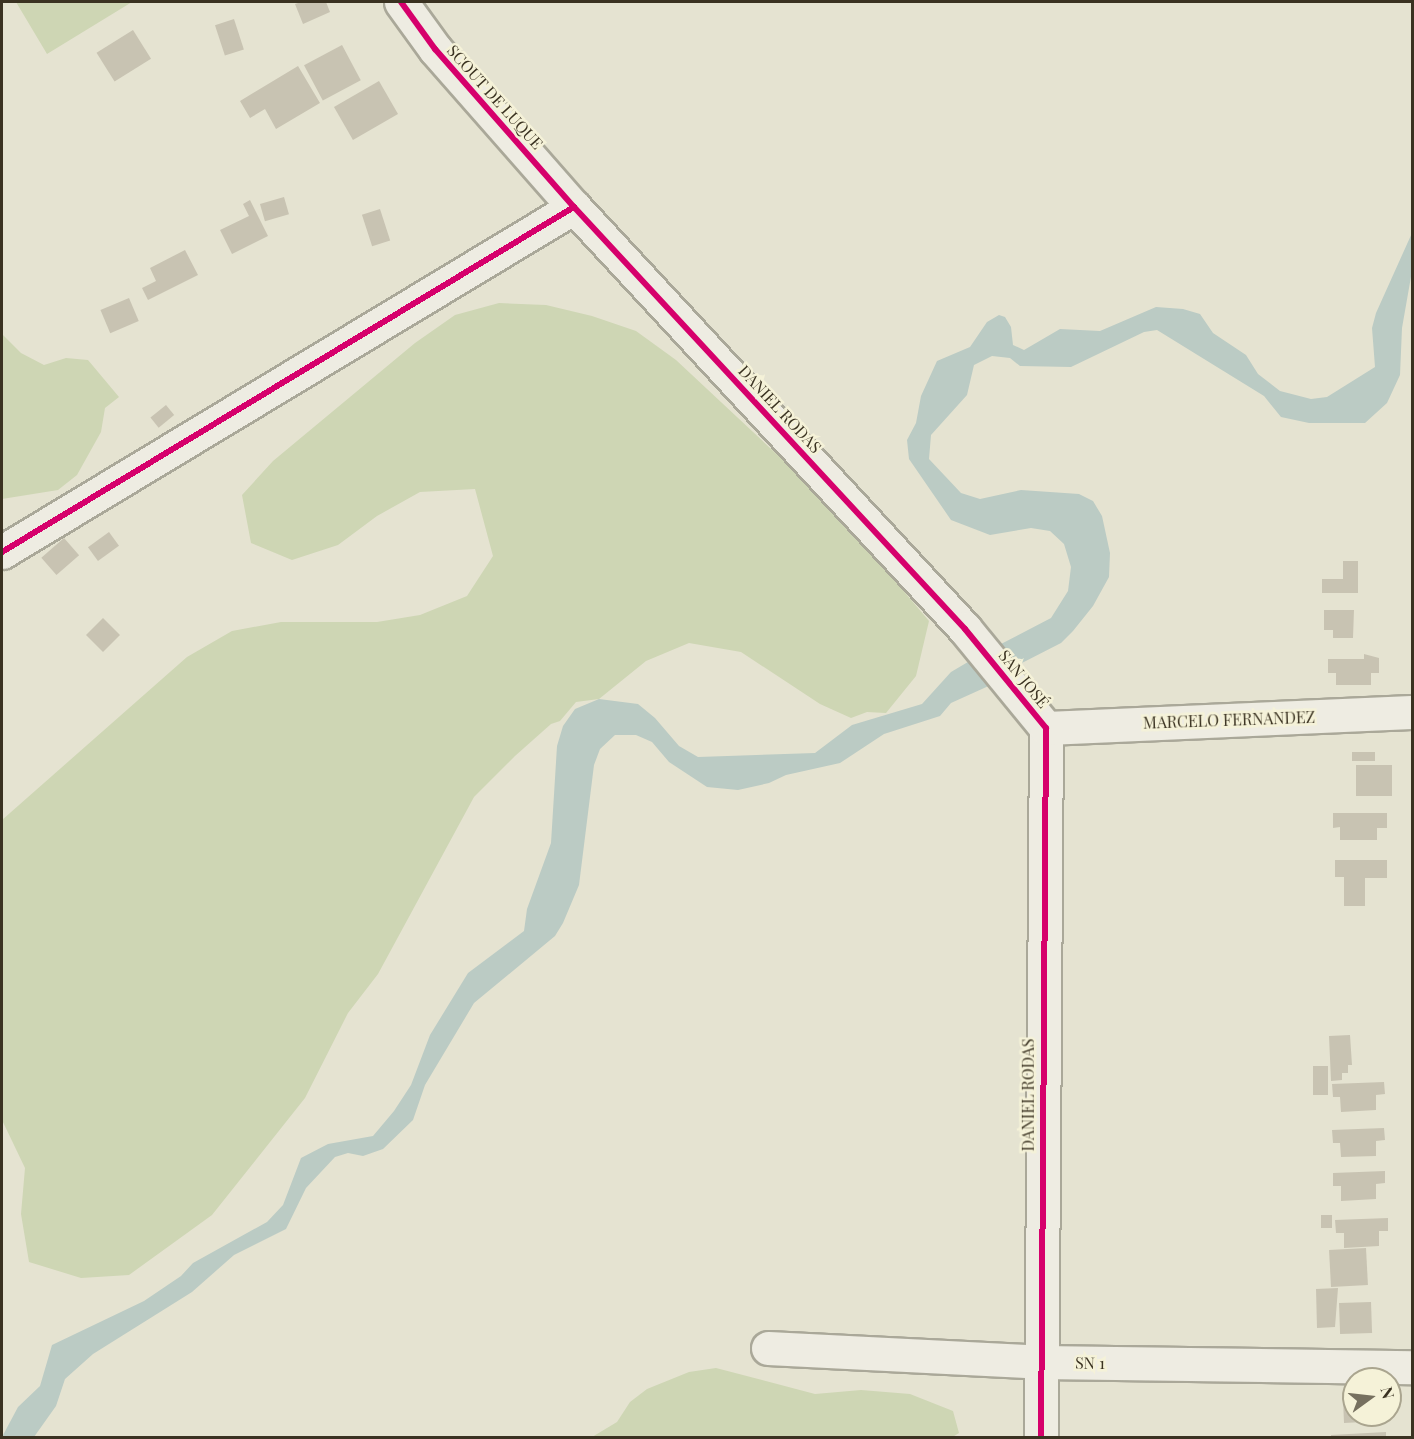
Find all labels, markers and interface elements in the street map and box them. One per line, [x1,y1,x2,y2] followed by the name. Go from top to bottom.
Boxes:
[443,41,547,153] street label: SCOUT DE LUQUE
[734,361,826,457] street label: DANIEL RODAS
[995,646,1053,712] street label: SAN JOSÉ
[1143,707,1315,733] street label: MARCELO FERNANDEZ
[1018,1039,1038,1151] street label: DANIEL RODAS
[1075,1353,1105,1373] street label: SN 1
[1342,1367,1402,1427] north arrow
[1376,1384,1400,1401] text: N

